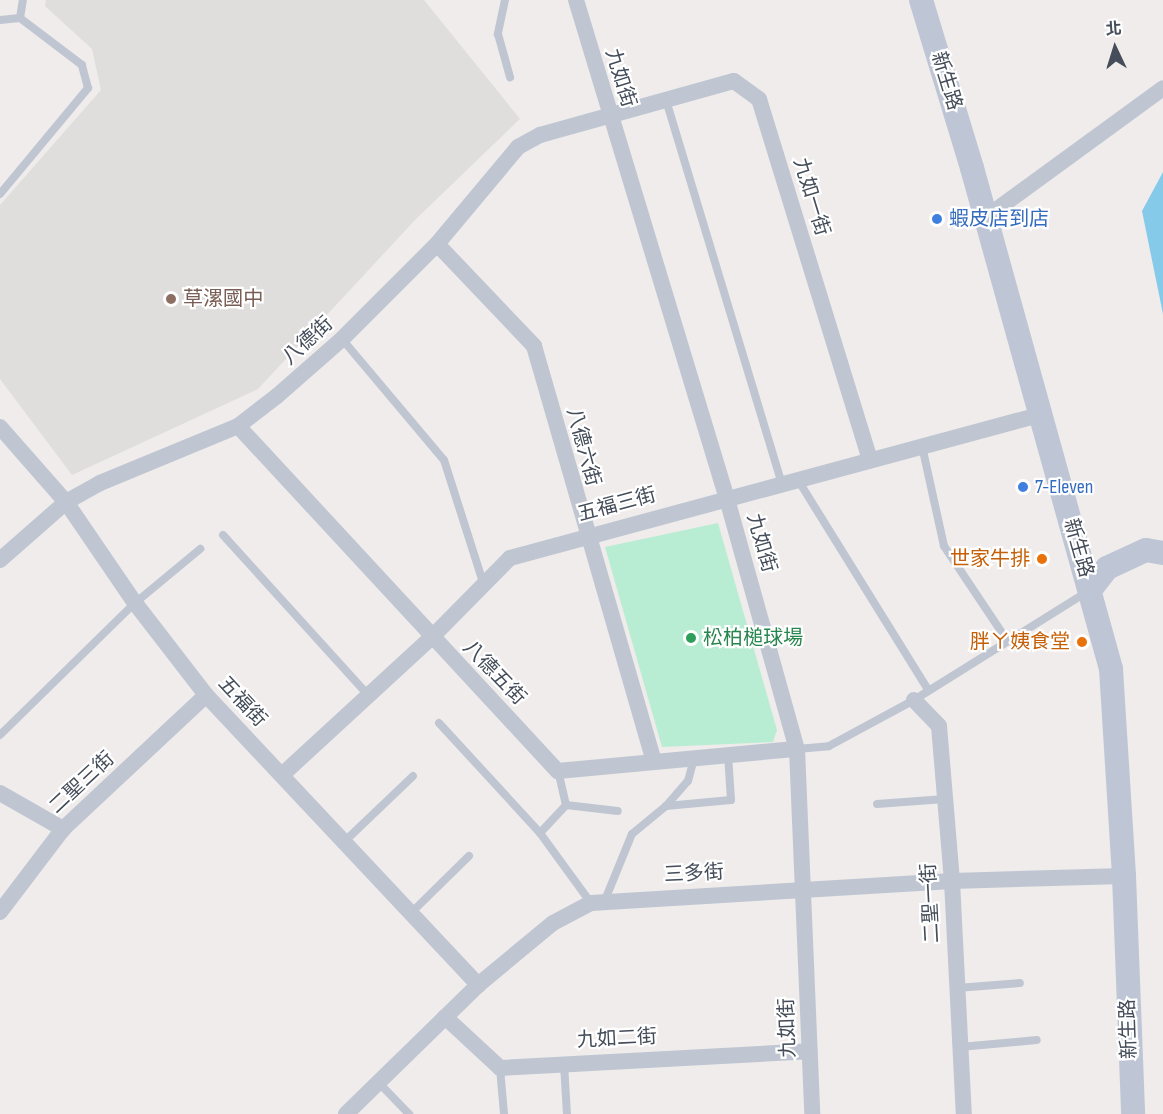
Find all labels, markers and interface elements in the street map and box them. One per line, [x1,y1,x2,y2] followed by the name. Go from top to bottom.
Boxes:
[1085,18,1145,78] north arrow
[1105,20,1122,40] text: 北
[600,46,640,110] street label: 九如街
[926,49,966,113] street label: 新生路
[788,155,834,239] street label: 九如一街
[949,207,1049,231] place label: 蝦皮店到店
[930,212,944,226] marker: 蝦皮店到店
[183,287,263,311] place label: 草漯國中
[164,292,178,306] marker: 草漯國中
[278,312,338,370] street label: 八德街
[561,405,605,489] street label: 八德六街
[1035,475,1093,499] place label: 7-Eleven
[1016,480,1030,494] marker: 7-Eleven
[575,483,659,527] street label: 五福三街
[741,511,781,575] street label: 九如街
[1058,516,1098,580] street label: 新生路
[950,547,1030,571] place label: 世家牛排
[1035,552,1049,566] marker: 世家牛排
[703,626,803,650] place label: 松柏槌球場
[970,630,1070,654] place label: 胖ㄚ姨食堂
[684,631,698,645] marker: 松柏槌球場
[1075,635,1089,649] marker: 胖ㄚ姨食堂
[458,636,530,710] street label: 八德五街
[213,672,271,732] street label: 五福街
[45,747,119,819] street label: 二聖三街
[663,860,725,888] street label: 三多街
[917,862,945,944] street label: 二聖一街
[775,998,801,1058] street label: 九如街
[1116,999,1142,1059] street label: 新生路
[576,1025,658,1053] street label: 九如二街

